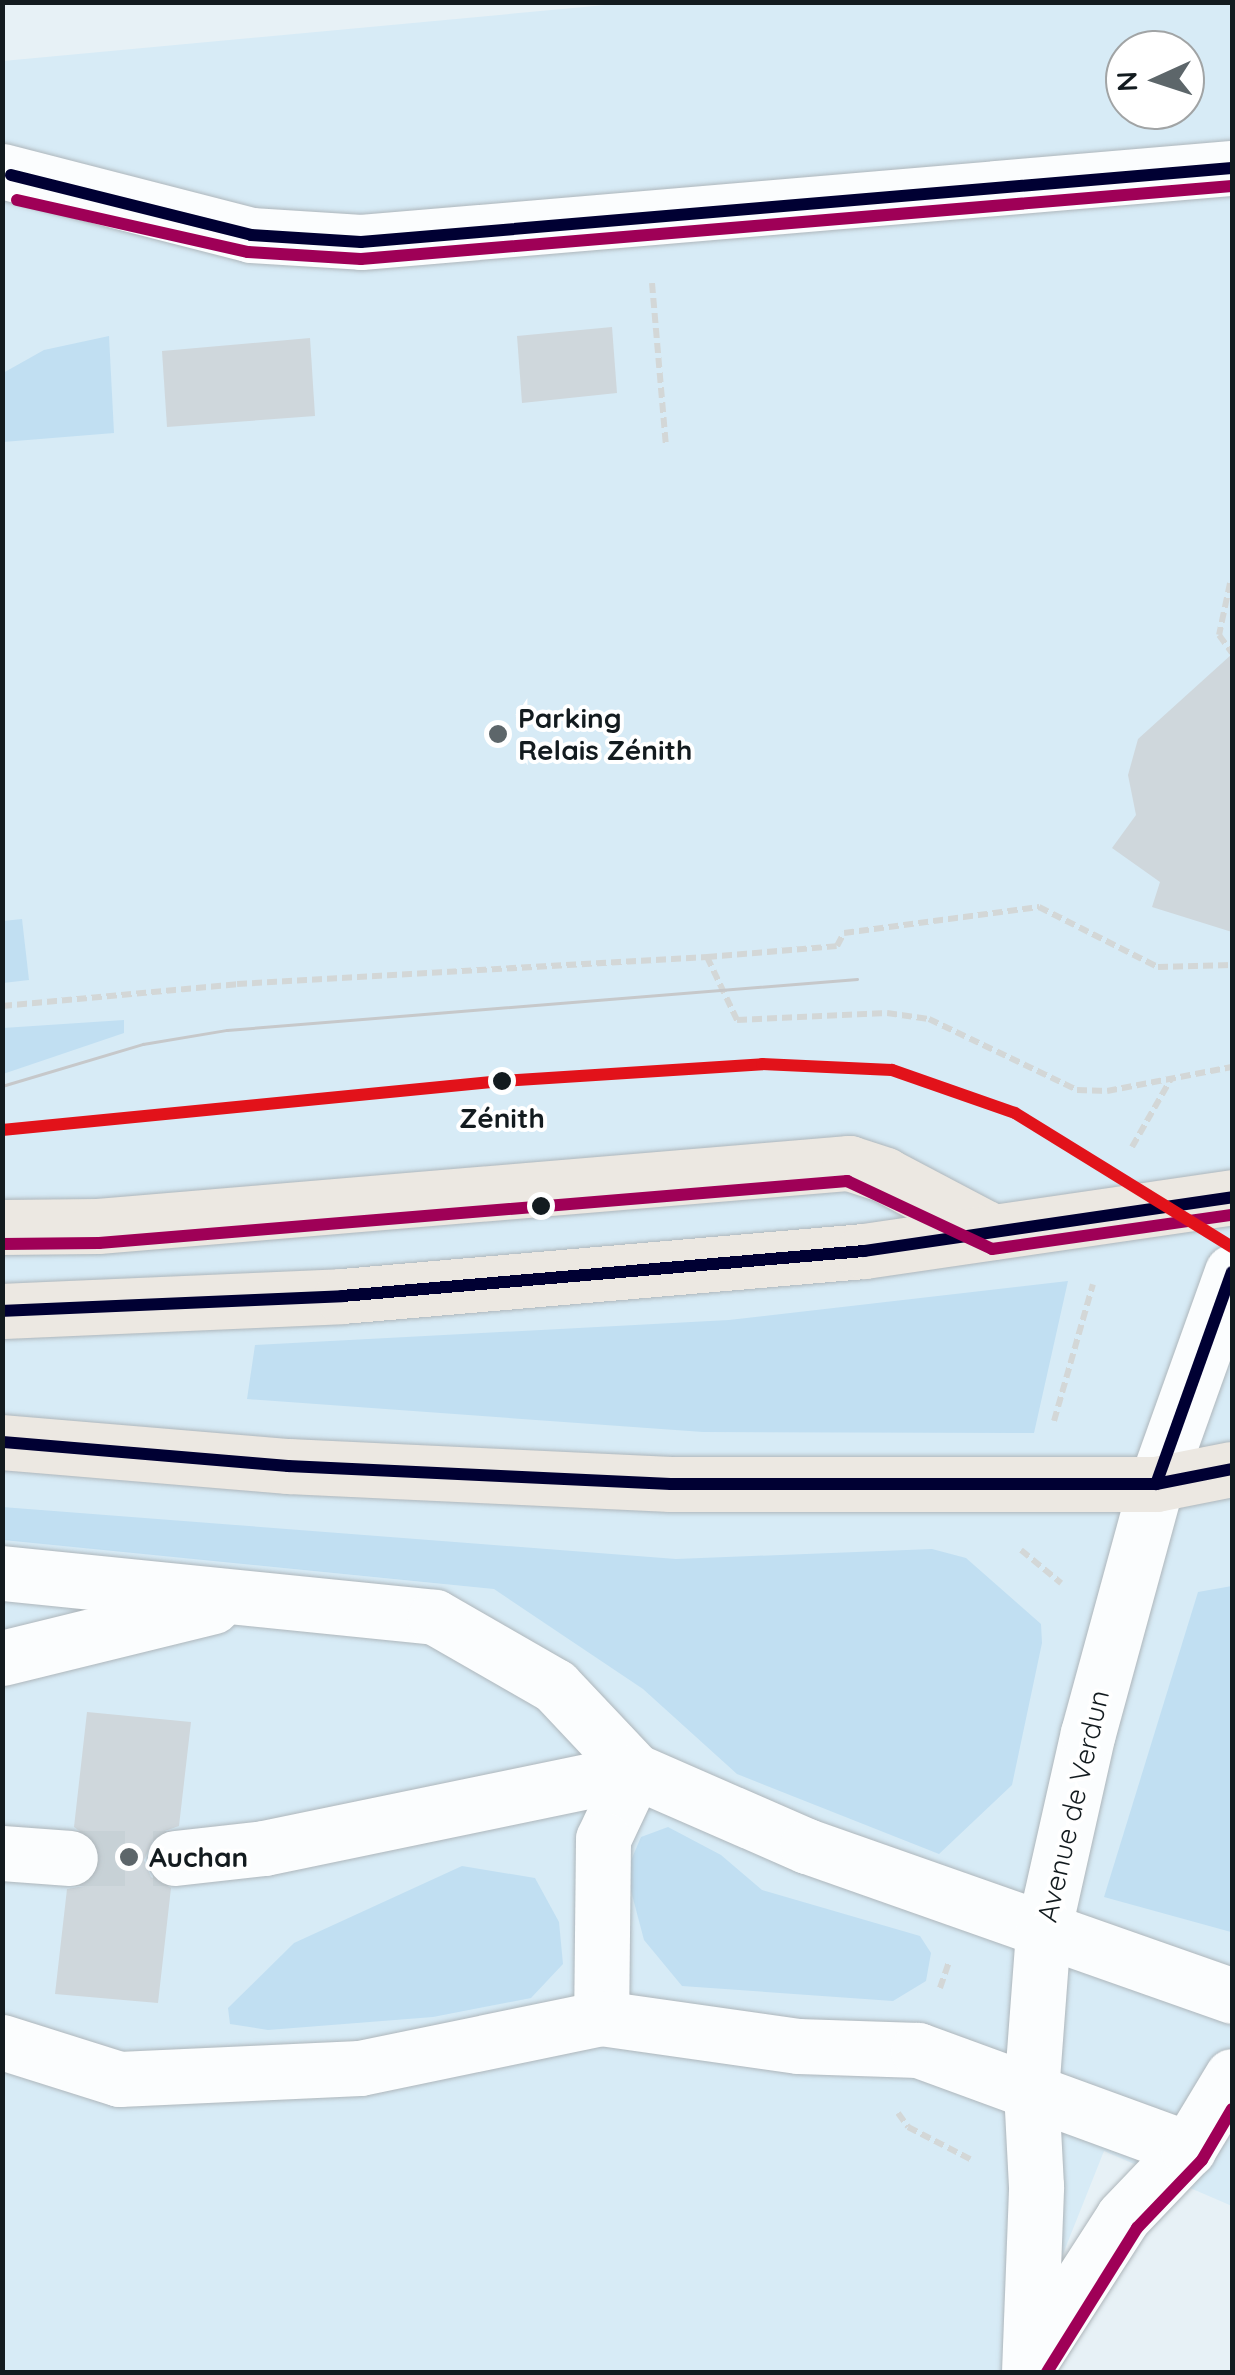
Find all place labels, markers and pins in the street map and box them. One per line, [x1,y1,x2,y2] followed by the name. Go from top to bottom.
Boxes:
[518,701,692,767] place label: Parking Relais Zénith
[487,723,509,745] marker: Parking Relais Zénith
[486,1065,518,1097] marker: Zénith
[459,1101,545,1135] place label: Zénith
[531,1196,551,1216] unlabelled marker
[149,1840,248,1874] place label: Auchan
[118,1846,140,1868] marker: Auchan

